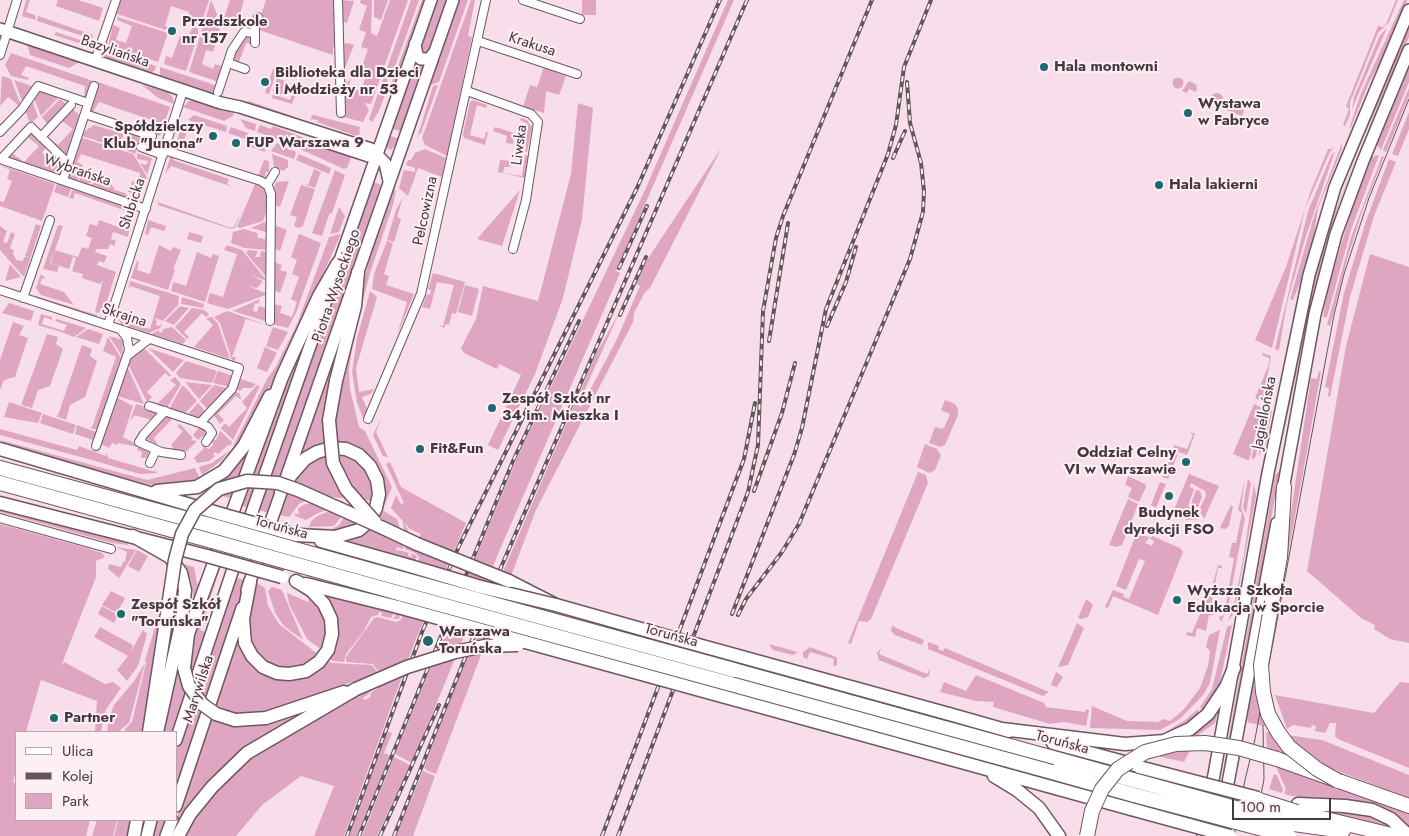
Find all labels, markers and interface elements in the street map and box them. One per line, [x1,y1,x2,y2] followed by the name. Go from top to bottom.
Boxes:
[182,13,268,48] place label: Przedszkole nr 157
[166,25,178,37] marker: Przedszkole nr 157
[506,29,558,61] street label: Krakusa
[78,32,152,72] street label: Bazyliańska
[1054,58,1158,76] place label: Hala montowni
[1038,61,1050,73] marker: Hala montowni
[275,64,419,99] place label: Biblioteka dla Dzieci i Młodzieży nr 53
[259,76,271,88] marker: Biblioteka dla Dzieci i Młodzieży nr 53
[1198,95,1269,130] place label: Wystawa w Fabryce
[1182,107,1194,119] marker: Wystawa w Fabryce
[103,118,203,153] place label: Spółdzielczy Klub "Junona"
[509,124,531,166] street label: Liwska
[207,130,219,142] marker: Spółdzielczy Klub "Junona"
[246,134,364,152] place label: FUP Warszawa 9
[230,137,242,149] marker: FUP Warszawa 9
[41,151,113,191] street label: Wybrańska
[410,175,442,247] street label: Pelcowizna
[116,176,150,232] street label: Słubicka
[1169,176,1258,194] place label: Hala lakierni
[1153,179,1165,191] marker: Hala lakierni
[309,227,365,345] street label: Piotra Wysockiego
[99,300,149,332] street label: Skrajna
[1249,375,1281,451] street label: Jagiellońska
[502,390,619,425] place label: Zespół Szkół nr 34 im. Mieszka I
[486,402,498,414] marker: Zespół Szkół nr 34 im. Mieszka I
[430,440,484,458] place label: Fit&Fun
[414,443,426,455] marker: Fit&Fun
[1064,444,1176,479] place label: Oddział Celny VI w Warszawie
[1180,456,1192,468] marker: Oddział Celny VI w Warszawie
[1163,490,1175,502] marker: Budynek dyrekcji FSO
[1124,504,1214,539] place label: Budynek dyrekcji FSO
[252,512,310,544] street label: Toruńska
[1187,582,1324,617] place label: Wyższa Szkoła Edukacja w Sporcie
[1171,594,1183,606] marker: Wyższa Szkoła Edukacja w Sporcie
[131,596,220,631] place label: Zespół Szkół "Toruńska"
[115,608,127,620] marker: Zespół Szkół "Toruńska"
[642,620,700,652] street label: Toruńska
[439,623,510,658] place label: Warszawa Toruńska
[421,634,435,648] marker: Warszawa Toruńska
[180,653,218,725] street label: Marywilska
[64,709,115,727] place label: Partner
[48,712,60,724] marker: Partner
[1033,727,1091,759] street label: Toruńska
[15,731,178,821] legend
[62,740,93,762] text: Ulica
[62,765,93,787] text: Kolej
[1234,788,1333,820] scale bar
[62,790,89,812] text: Park
[1240,796,1281,818] text: 100 m

